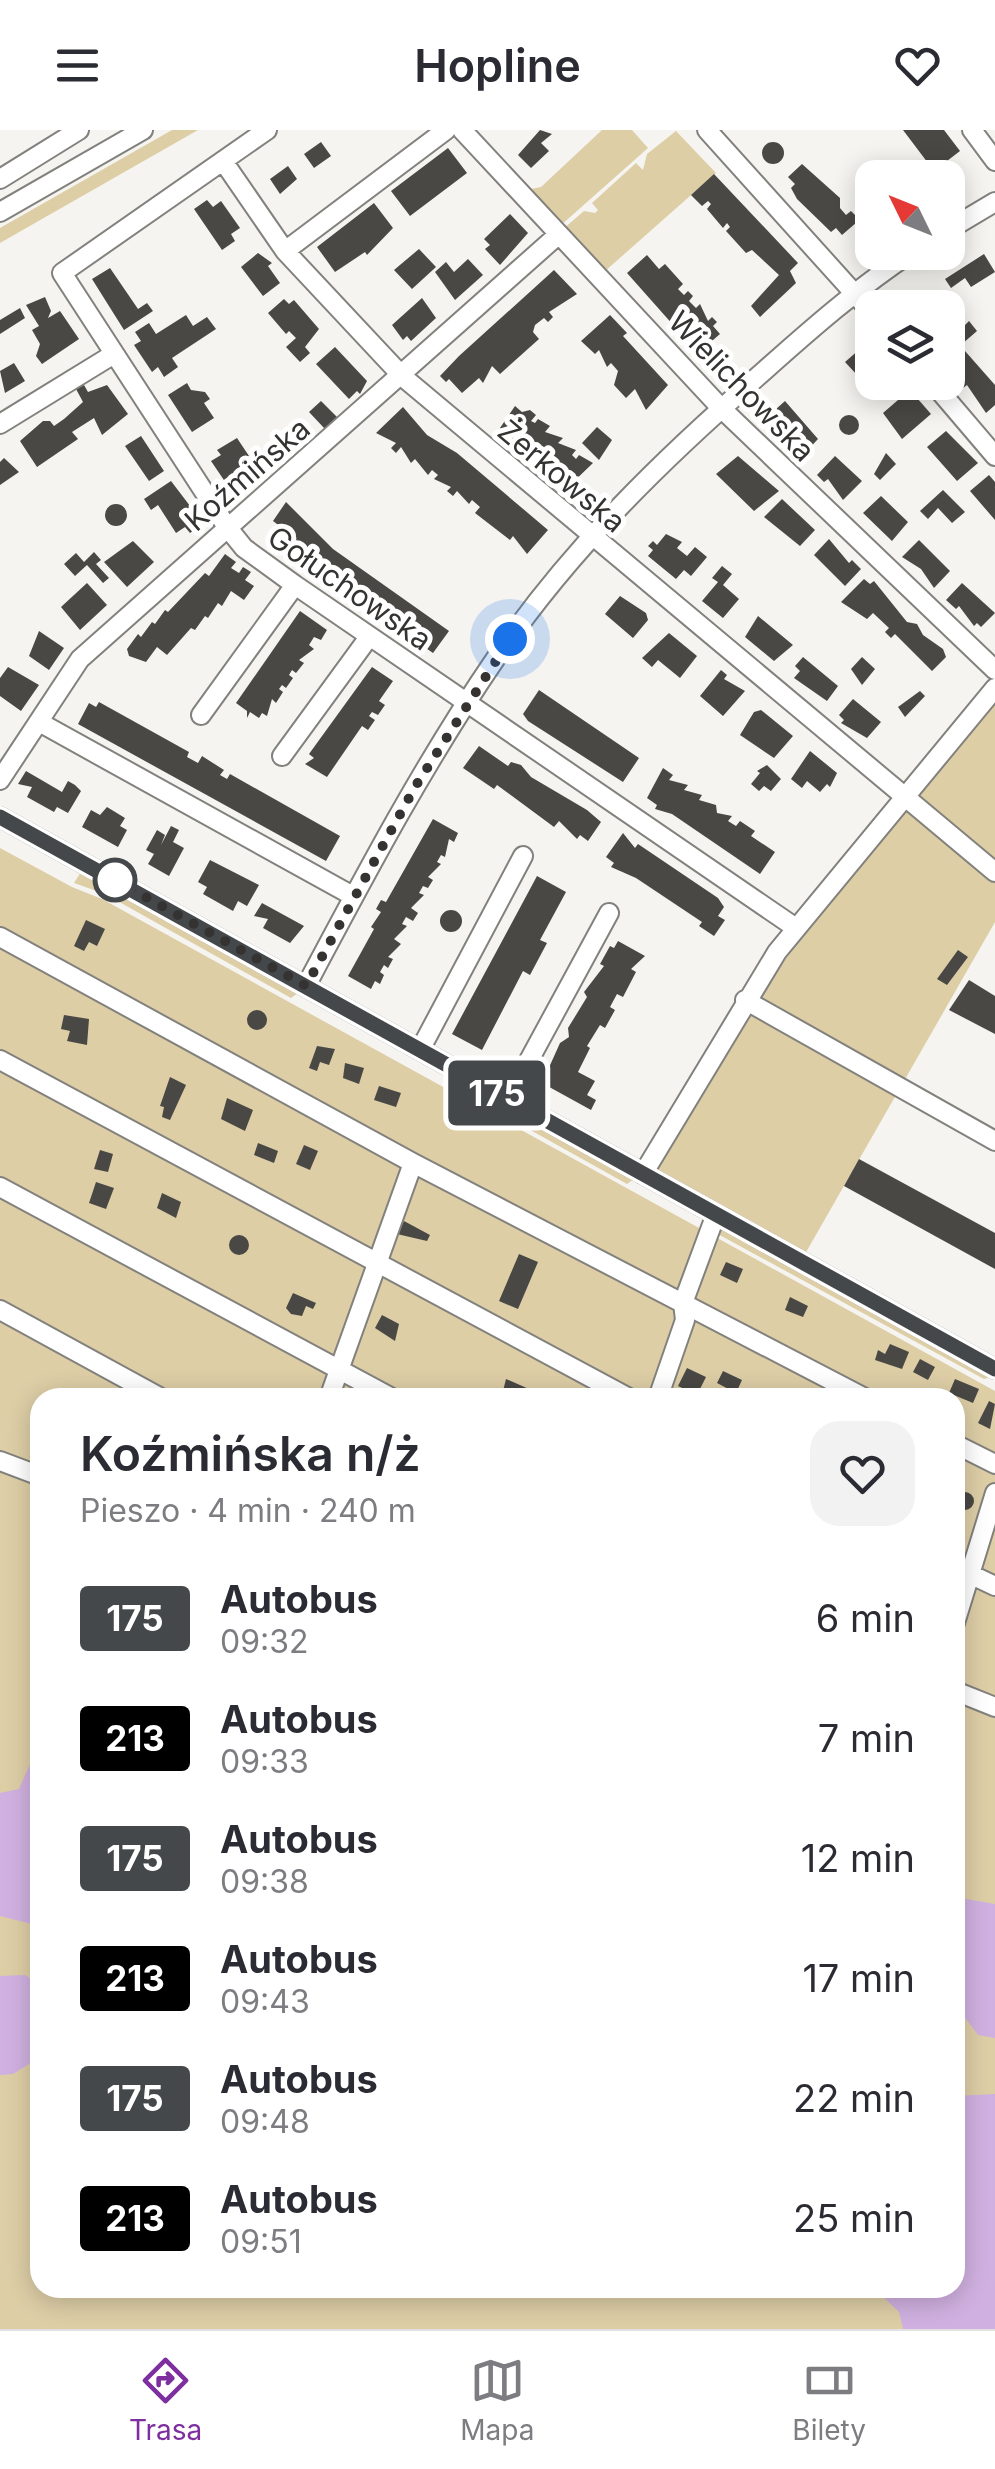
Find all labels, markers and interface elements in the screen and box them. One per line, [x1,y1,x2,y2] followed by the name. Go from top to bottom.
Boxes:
[50,38,105,93] icon: menu
[414,38,581,93] text: Hopline
[890,38,945,93] icon: heart
[855,160,965,270] north arrow
[855,160,965,400] map controls
[855,290,965,400] button: layers
[661,303,823,469] street label: Wielichowska
[177,410,317,538] street label: Koźmińska
[491,412,633,540] street label: Żerkowska
[261,518,439,658] street label: Gołuchowska
[485,614,535,664] your location
[94,859,136,901] unlabelled marker
[440,1060,554,1126] line badge: 175
[468,1072,526,1114] text: 175
[810,1421,915,1526] button: heart
[80,1424,421,1483] text: Koźmińska n/ż
[80,1491,416,1530] text: Pieszo · 4 min · 240 m
[220,1576,378,1622] text: Autobus
[816,1595,915,1641] text: 6 min
[106,1597,164,1639] text: 175
[220,1622,309,1661] text: 09:32
[220,1696,378,1742] text: Autobus
[818,1715,915,1761] text: 7 min
[105,1717,165,1759] text: 213
[220,1742,309,1781] text: 09:33
[220,1816,378,1862] text: Autobus
[801,1835,915,1881] text: 12 min
[106,1837,164,1879] text: 175
[220,1862,309,1901] text: 09:38
[220,1936,378,1982] text: Autobus
[802,1955,915,2001] text: 17 min
[105,1957,165,1999] text: 213
[220,1982,310,2021] text: 09:43
[220,2056,378,2102] text: Autobus
[793,2075,915,2121] text: 22 min
[106,2077,164,2119] text: 175
[220,2102,310,2141] text: 09:48
[220,2176,378,2222] text: Autobus
[793,2195,915,2241] text: 25 min
[105,2197,165,2239] text: 213
[220,2222,302,2261] text: 09:51
[129,2353,202,2447] tab: Trasa
[460,2353,534,2447] tab: Mapa
[792,2353,866,2447] tab: Bilety

